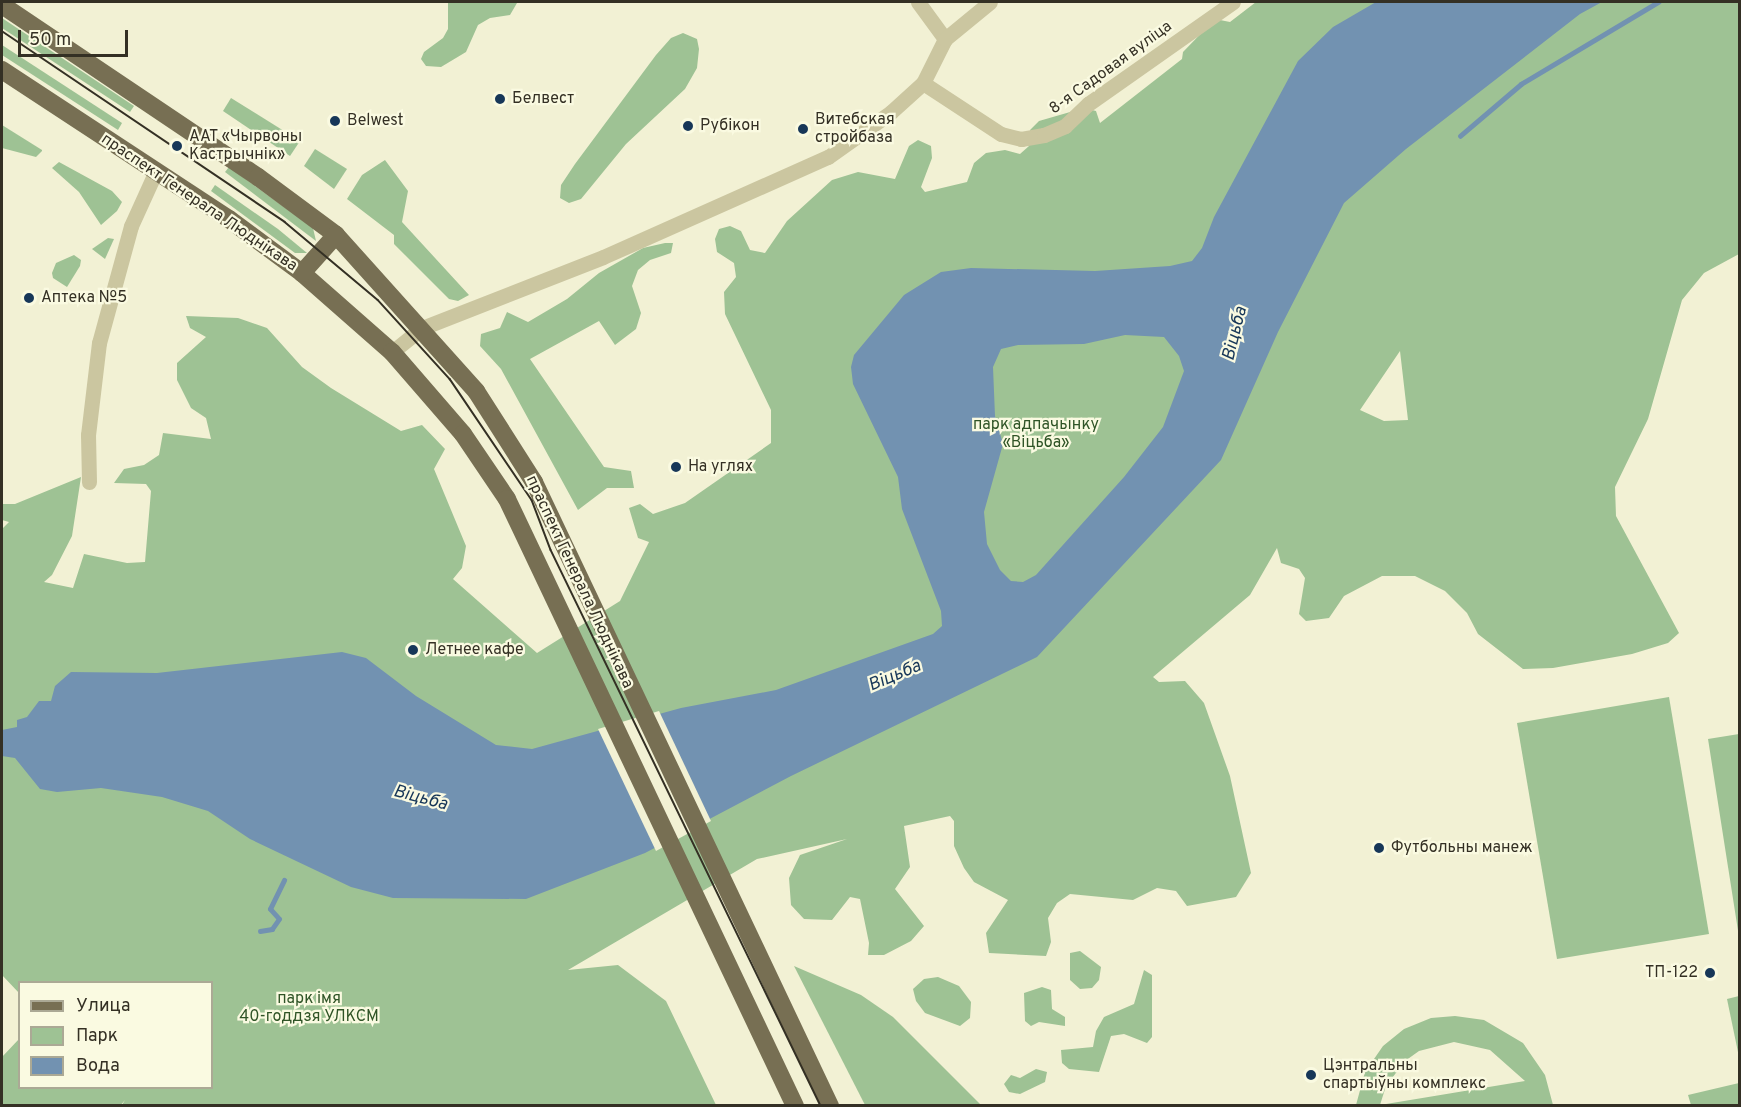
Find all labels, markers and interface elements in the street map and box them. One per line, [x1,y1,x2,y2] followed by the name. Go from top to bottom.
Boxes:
[1046,17,1176,119] street label: 8-я Садовая вуліца
[21,18,130,56] scale bar
[29,29,71,52] text: 50 m
[512,89,574,109] place label: Белвест
[493,92,507,106] marker: Белвест
[815,110,895,148] place label: Витебская стройбаза
[347,111,404,131] place label: Belwest
[328,114,342,128] marker: Belwest
[700,116,760,136] place label: Рубікон
[681,119,695,133] marker: Рубікон
[796,122,810,136] marker: Витебская стройбаза
[189,127,303,165] place label: ААТ «Чырвоны Кастрычнік»
[97,130,301,276] street label: праспект Генерала Люднікава
[170,139,184,153] marker: ААТ «Чырвоны Кастрычнік»
[41,288,127,308] place label: Аптека №5
[22,291,36,305] marker: Аптека №5
[1219,305,1253,363] water label: Віцьба
[973,415,1099,453] park label: парк адпачынку «Віцьба»
[688,457,753,477] place label: На углях
[669,460,683,474] marker: На углях
[521,472,637,692] street label: праспект Генерала Люднікава
[425,640,524,660] place label: Летнее кафе
[406,643,420,657] marker: Летнее кафе
[865,656,925,698] water label: Віцьба
[391,781,449,817] water label: Віцьба
[1391,838,1533,858] place label: Футбольны манеж
[1372,841,1386,855] marker: Футбольны манеж
[1645,963,1698,983] place label: ТП-122
[1703,966,1717,980] marker: ТП-122
[18,981,213,1089] legend
[239,989,379,1027] park label: парк імя 40-годдзя УЛКСМ
[76,995,130,1018] text: Улица
[76,1025,118,1048] text: Парк
[76,1055,120,1078] text: Вода
[1323,1056,1486,1094] place label: Цэнтральны спартыўны комплекс
[1304,1068,1318,1082] marker: Цэнтральны спартыўны комплекс

